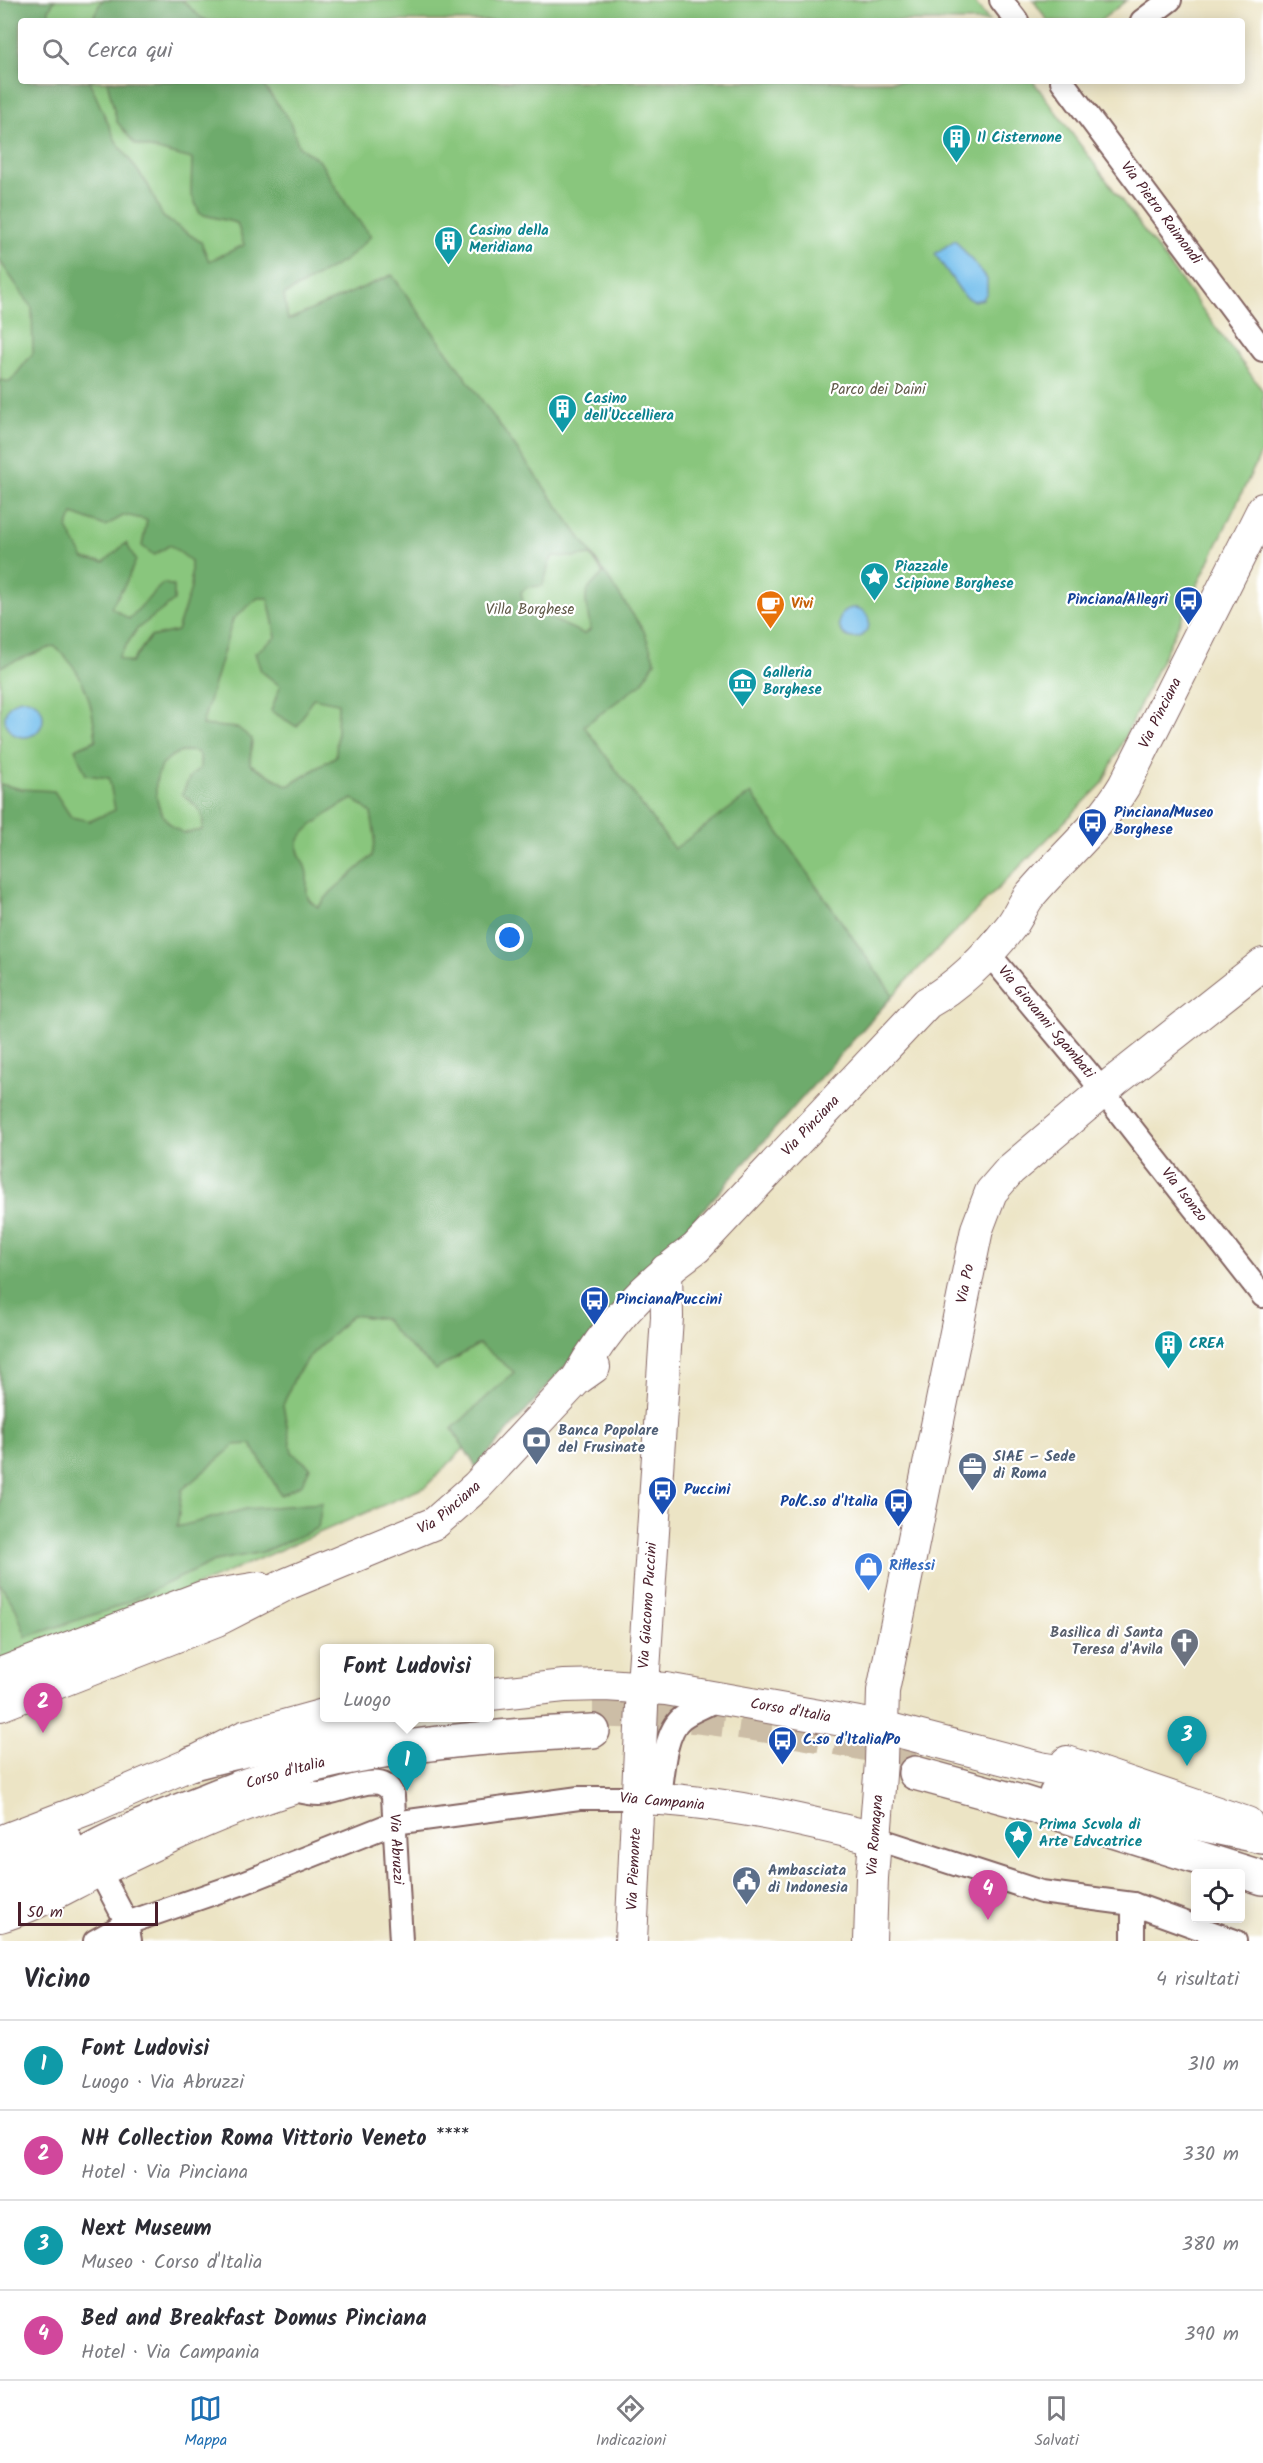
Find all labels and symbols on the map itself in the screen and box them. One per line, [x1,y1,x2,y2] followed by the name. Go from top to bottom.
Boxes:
[940,122,972,164] building icon: Il Cisternone
[977,126,1063,150] place label: Il Cisternone
[1114,156,1208,271] street label: Via Pietro Raimondi
[469,219,549,260] place label: Casino della Meridiana
[432,224,464,266] building icon: Casino della Meridiana
[830,378,927,402] park label: Parco dei Daini
[584,387,674,428] place label: Casino dell'Uccelliera
[547,392,579,434] building icon: Casino dell'Uccelliera
[895,555,1014,596] place label: Piazzale Scipione Borghese
[858,560,890,602] place icon: Piazzale Scipione Borghese
[1173,584,1205,626] bus stop icon: Pinciana/Allegri
[754,588,786,630] cafe icon: Vivi
[1067,588,1169,612] place label: Pinciana/Allegri
[791,592,814,616] place label: Vivi
[486,598,574,622] park label: Villa Borghese
[763,661,823,702] place label: Galleria Borghese
[726,666,758,708] museum icon: Galleria Borghese
[1133,674,1188,753] street label: Via Pinciana
[1114,801,1213,842] place label: Pinciana/Museo Borghese
[1077,806,1109,848] bus stop icon: Pinciana/Museo Borghese
[495,923,524,952] your location
[991,960,1101,1085] street label: Via Giovanni Sgambati
[776,1090,846,1162] street label: Via Pinciana
[1155,1162,1213,1228] street label: Via Isonzo
[950,1262,982,1306] street label: Via Po
[579,1284,611,1326] bus stop icon: Pinciana/Puccini
[616,1288,723,1312] place label: Pinciana/Puccini
[1152,1328,1184,1370] building icon: CREA
[1189,1332,1225,1356] place label: CREA
[558,1419,659,1460] place label: Banca Popolare del Frusinate
[521,1424,553,1466] bank icon: Banca Popolare del Frusinate
[993,1445,1076,1486] place label: SIAE – Sede di Roma
[956,1450,988,1492] office icon: SIAE – Sede di Roma
[647,1474,679,1516] bus stop icon: Puccini
[414,1475,487,1541] street label: Via Pinciana
[684,1478,731,1502] place label: Puccini
[883,1486,915,1528] bus stop icon: Po/C.so d'Italia
[780,1490,878,1514] place label: Po/C.so d'Italia
[632,1540,664,1669] street label: Via Giacomo Puccini
[852,1550,884,1592] shop icon: Riflessi
[889,1554,936,1578] place label: Riflessi
[1050,1621,1163,1662] place label: Basilica di Santa Teresa d'Avila
[1168,1626,1200,1668] church icon: Basilica di Santa Teresa d'Avila
[24,1684,63,1733] pin: 2
[748,1692,833,1730] street label: Corso d'Italia
[1168,1716,1206,1766] pin: 3
[766,1724,798,1766] bus stop icon: C.so d'Italia/Po
[803,1728,901,1752] place label: C.so d'Italia/Po
[388,1742,426,1791] pin: 1
[243,1751,328,1796] street label: Corso d'Italia
[618,1786,706,1818] street label: Via Campania
[860,1794,890,1877] street label: Via Romagna
[382,1813,410,1886] street label: Via Abruzzi
[1039,1813,1143,1854] place label: Prima Scvola di Arte Edvcatrice
[1002,1818,1034,1860] place icon: Prima Scvola di Arte Edvcatrice
[620,1827,648,1911] street label: Via Piemonte
[768,1859,848,1900] place label: Ambasciata di Indonesia
[731,1864,763,1906] public building icon: Ambasciata di Indonesia
[968,1870,1008,1920] pin: 4
[18,1899,158,1926] scale bar

